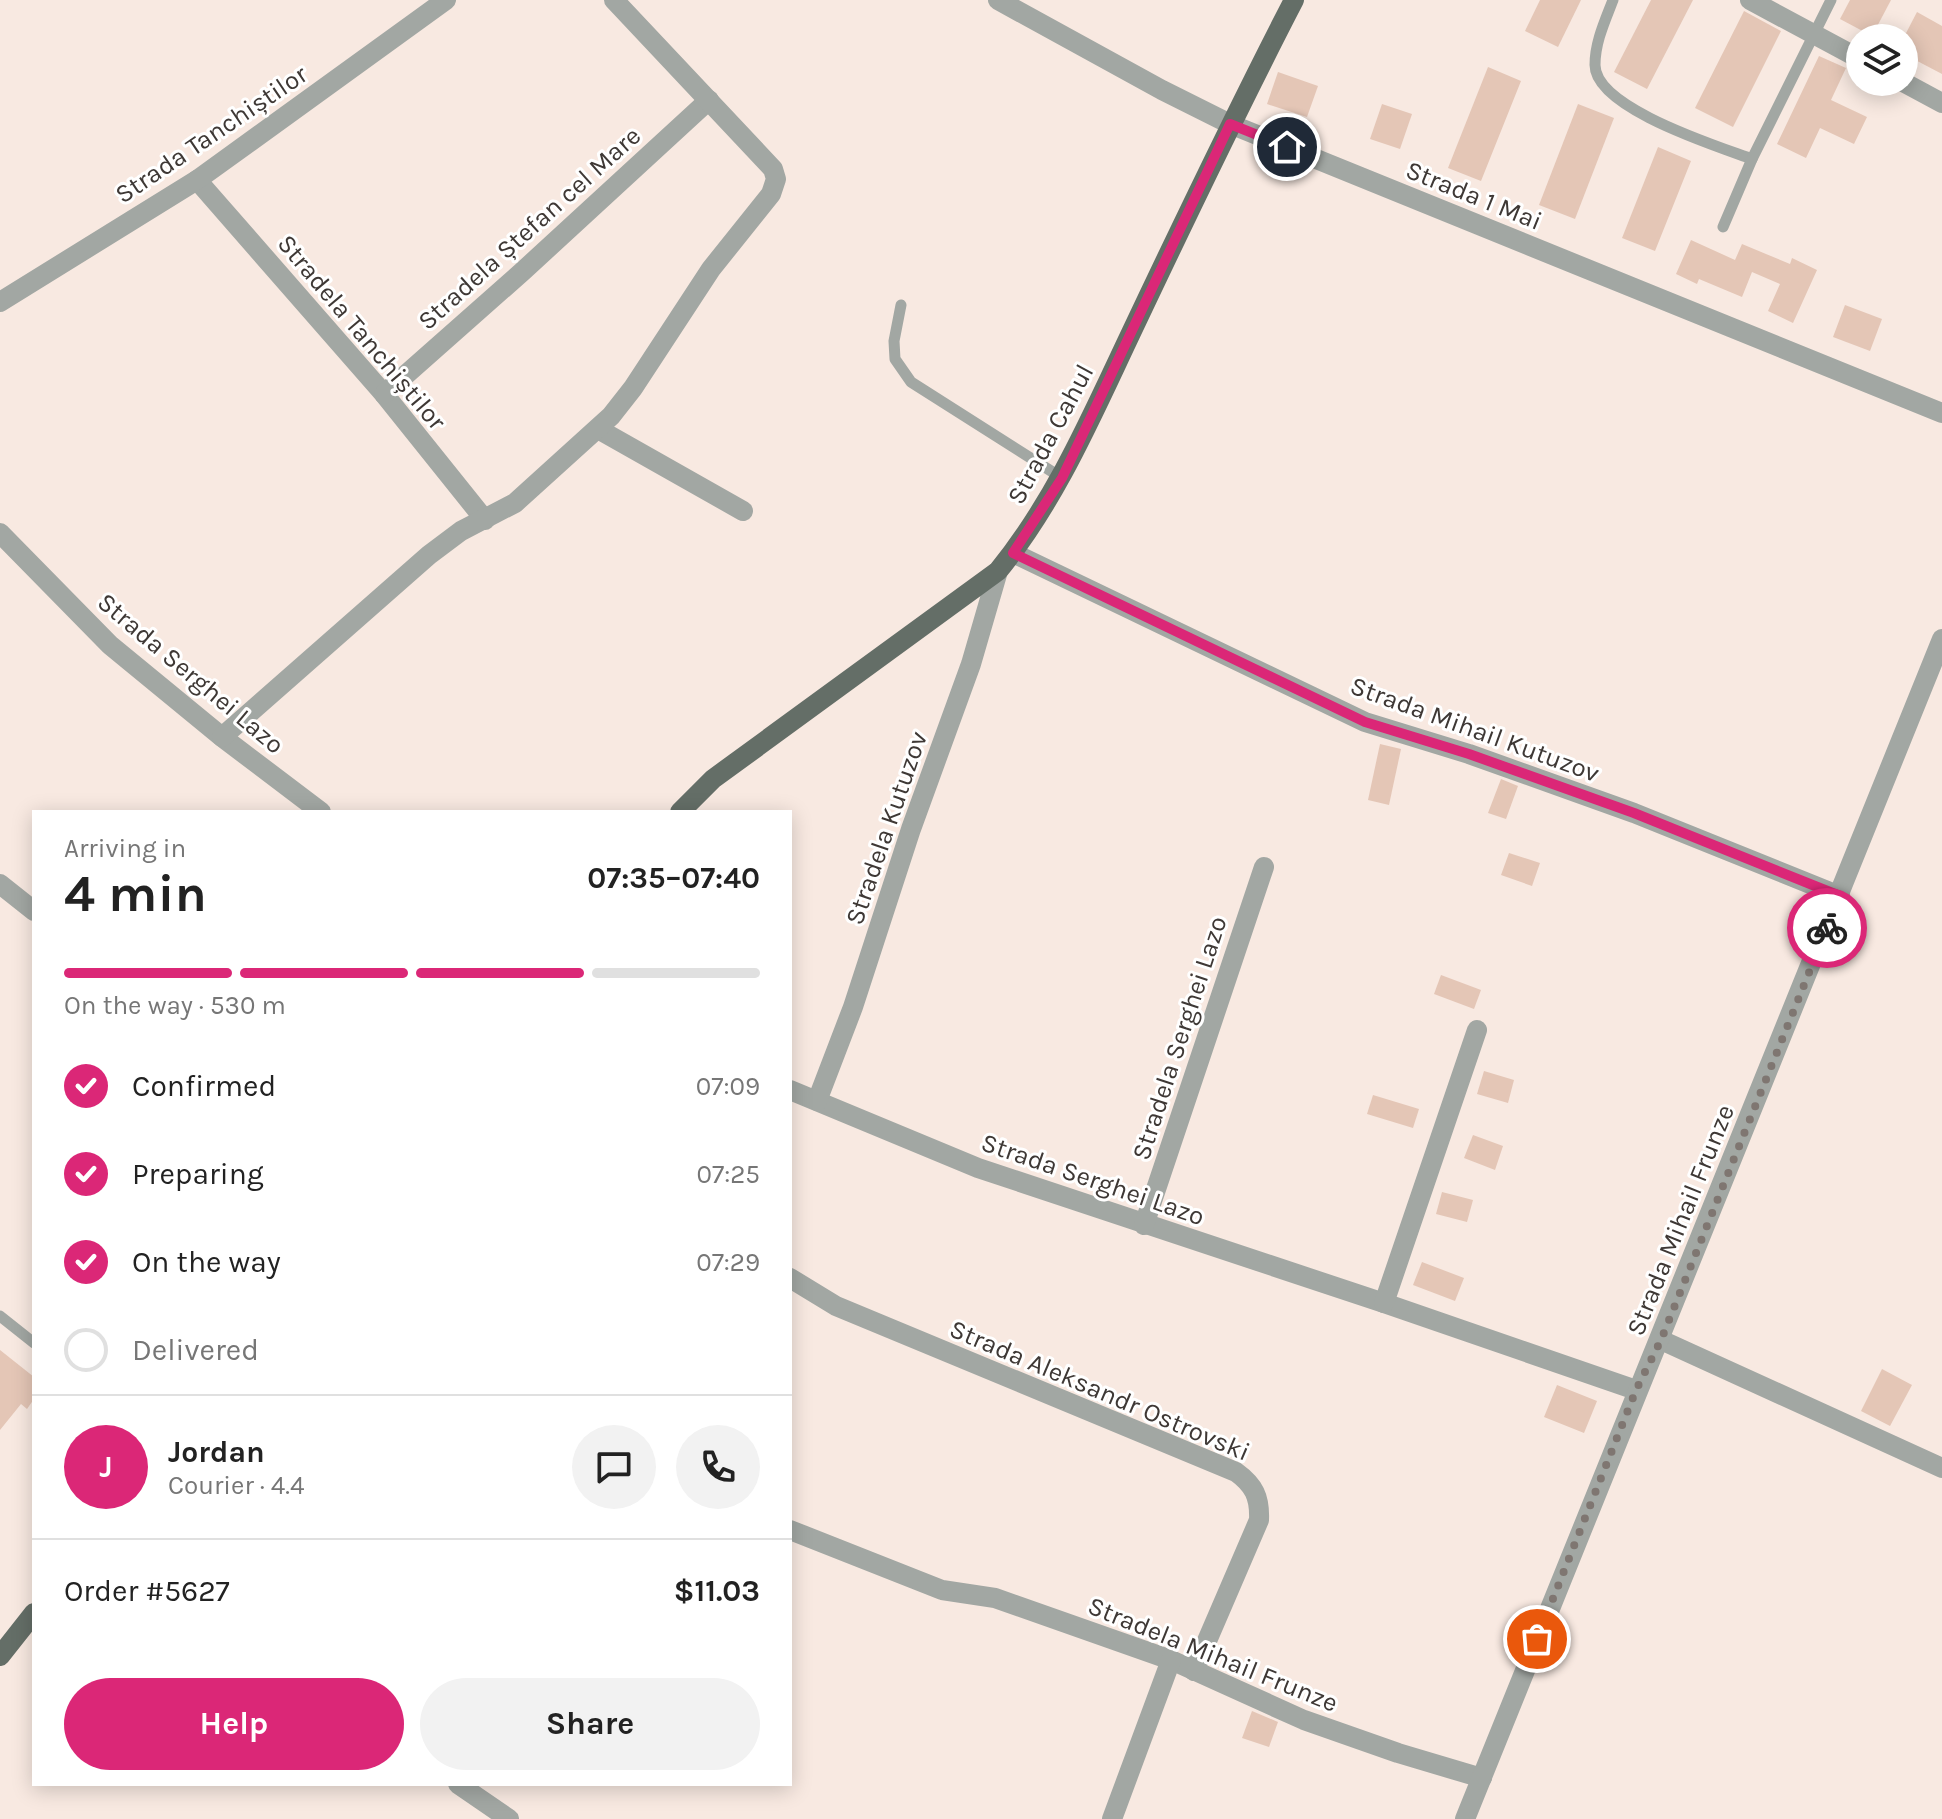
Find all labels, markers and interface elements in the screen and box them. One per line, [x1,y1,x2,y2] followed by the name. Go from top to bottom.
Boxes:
[1846,24,1918,96] map controls
[1846,24,1918,96] button: layers
[109,58,314,210] street label: Strada Tanchiștilor
[1253,113,1321,181] pin
[412,120,647,337] street label: Stradela Ștefan cel Mare
[1265,125,1309,169] icon: home
[1401,154,1546,237] street label: Strada 1 Mai
[271,228,453,437] street label: Stradela Tanchiștilor
[1001,359,1100,510] street label: Strada Cahul
[91,586,290,760] street label: Strada Serghei Lazo
[1346,670,1604,789] street label: Strada Mihail Kutuzov
[839,727,934,929] street label: Stradela Kutuzov
[64,833,186,864] text: Arriving in
[587,860,760,896] text: 07:35–07:40
[64,863,207,924] text: 4 min
[1787,888,1867,968] courier
[1805,906,1849,950] icon: bike
[1125,912,1234,1164] street label: Stradela Serghei Lazo
[64,990,286,1021] text: On the way · 530 m
[64,1064,108,1108] icon: check
[132,1068,276,1104] text: Confirmed
[696,1071,760,1102] text: 07:09
[1620,1100,1741,1340] street label: Strada Mihail Frunze
[977,1127,1208,1232] street label: Strada Serghei Lazo
[64,1152,108,1196] icon: check
[132,1156,264,1192] text: Preparing
[697,1159,760,1190] text: 07:25
[64,1240,108,1284] icon: check
[132,1244,281,1280] text: On the way
[696,1247,760,1278] text: 07:29
[945,1313,1254,1468] street label: Strada Aleksandr Ostrovski
[132,1332,259,1368] text: Delivered
[572,1425,656,1509] button: chat
[676,1425,760,1509] button: phone
[168,1434,265,1470] text: Jordan
[99,1449,113,1485] text: J
[168,1470,304,1501] text: Courier · 4.4
[64,1573,230,1609] text: Order #5627
[674,1573,760,1609] text: $11.03
[1083,1590,1342,1719] street label: Stradela Mihail Frunze
[1503,1605,1571,1673] pin
[1515,1617,1559,1661] icon: bag
[64,1678,404,1770] button: Help
[420,1678,760,1770] button: Share

